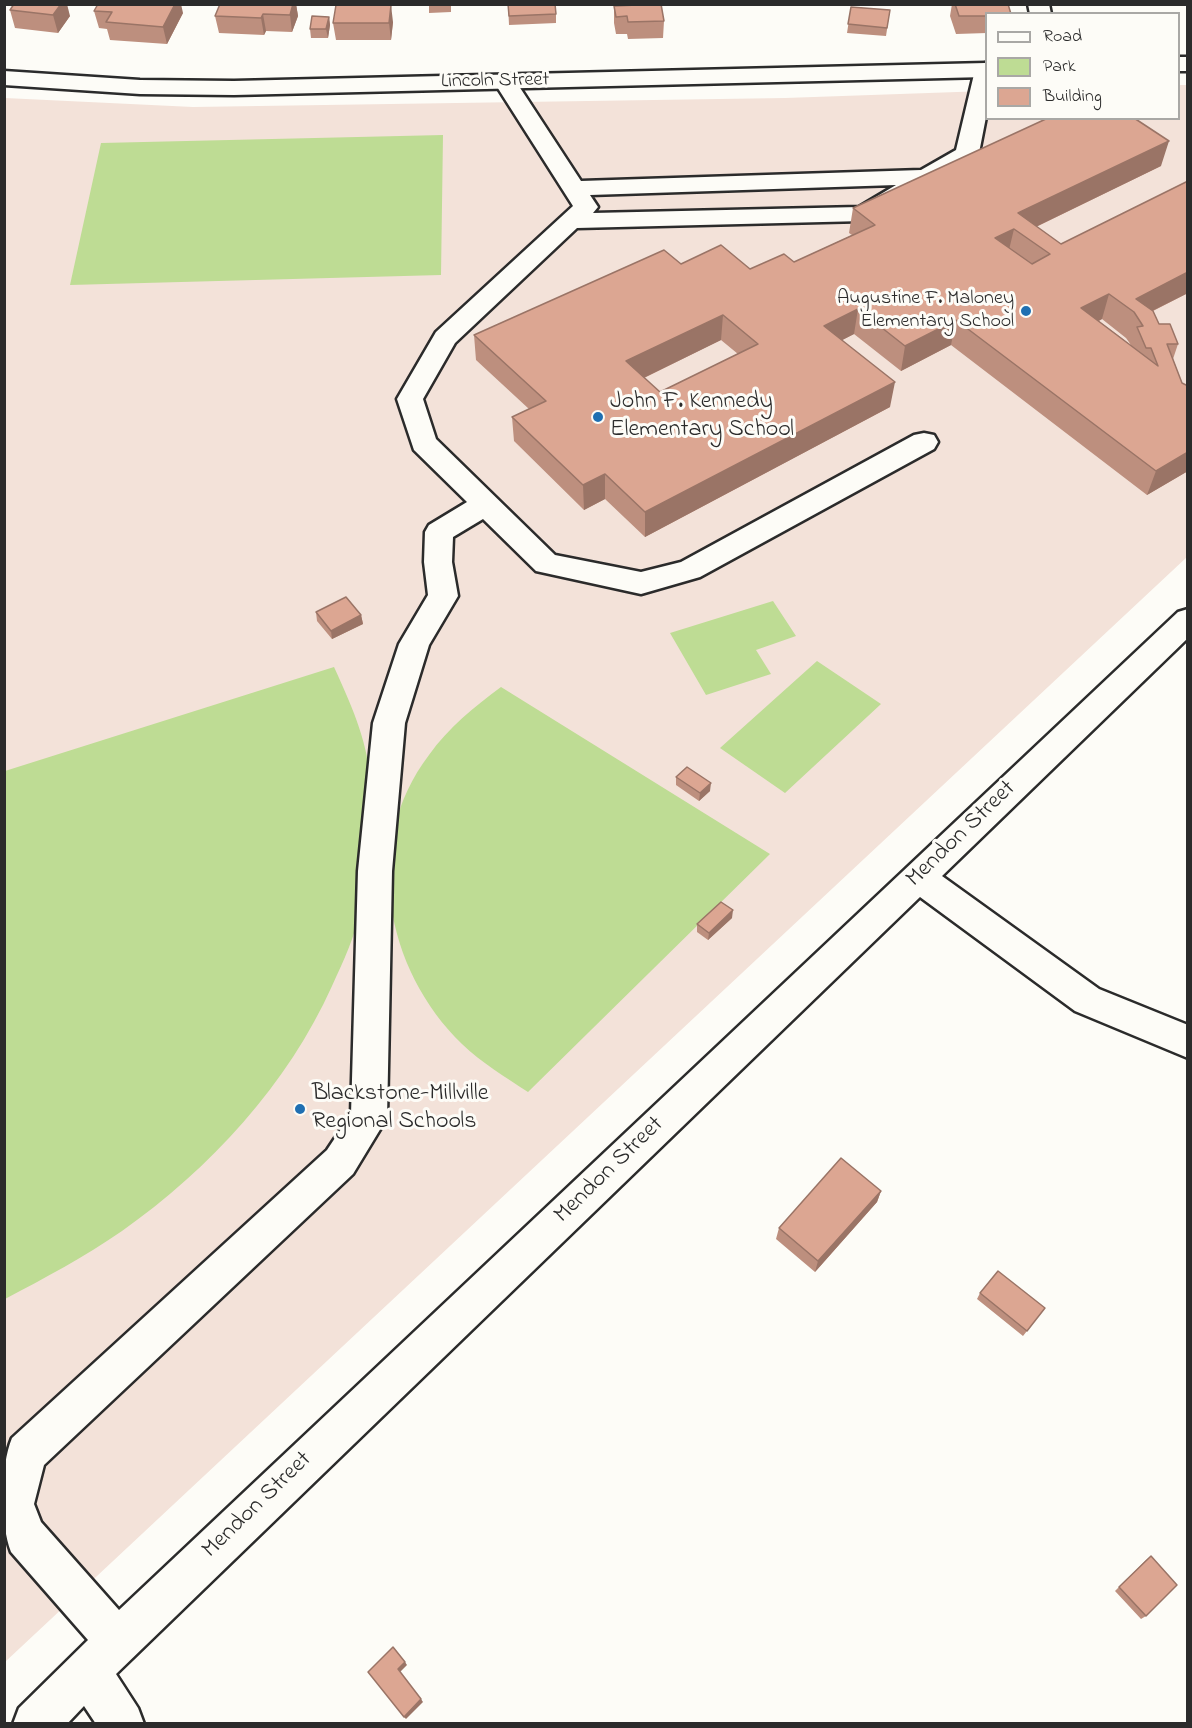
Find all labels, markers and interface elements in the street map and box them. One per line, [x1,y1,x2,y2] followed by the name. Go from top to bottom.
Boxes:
[985,12,1180,120] legend
[1043,24,1082,50] text: Road
[1043,54,1076,80] text: Park
[441,69,549,95] street label: Lincoln Street
[1043,84,1102,110] text: Building
[837,288,1014,335] place label: Augustine F. Maloney Elementary School
[1019,304,1033,318] marker: Augustine F. Maloney Elementary School
[610,389,794,445] place label: John F. Kennedy Elementary School
[591,410,605,424] marker: John F. Kennedy Elementary School
[901,776,1023,894] street label: Mendon Street
[312,1081,489,1137] place label: Blackstone-Millville Regional Schools
[293,1102,307,1116] marker: Blackstone-Millville Regional Schools
[549,1112,671,1230] street label: Mendon Street
[197,1447,319,1565] street label: Mendon Street

